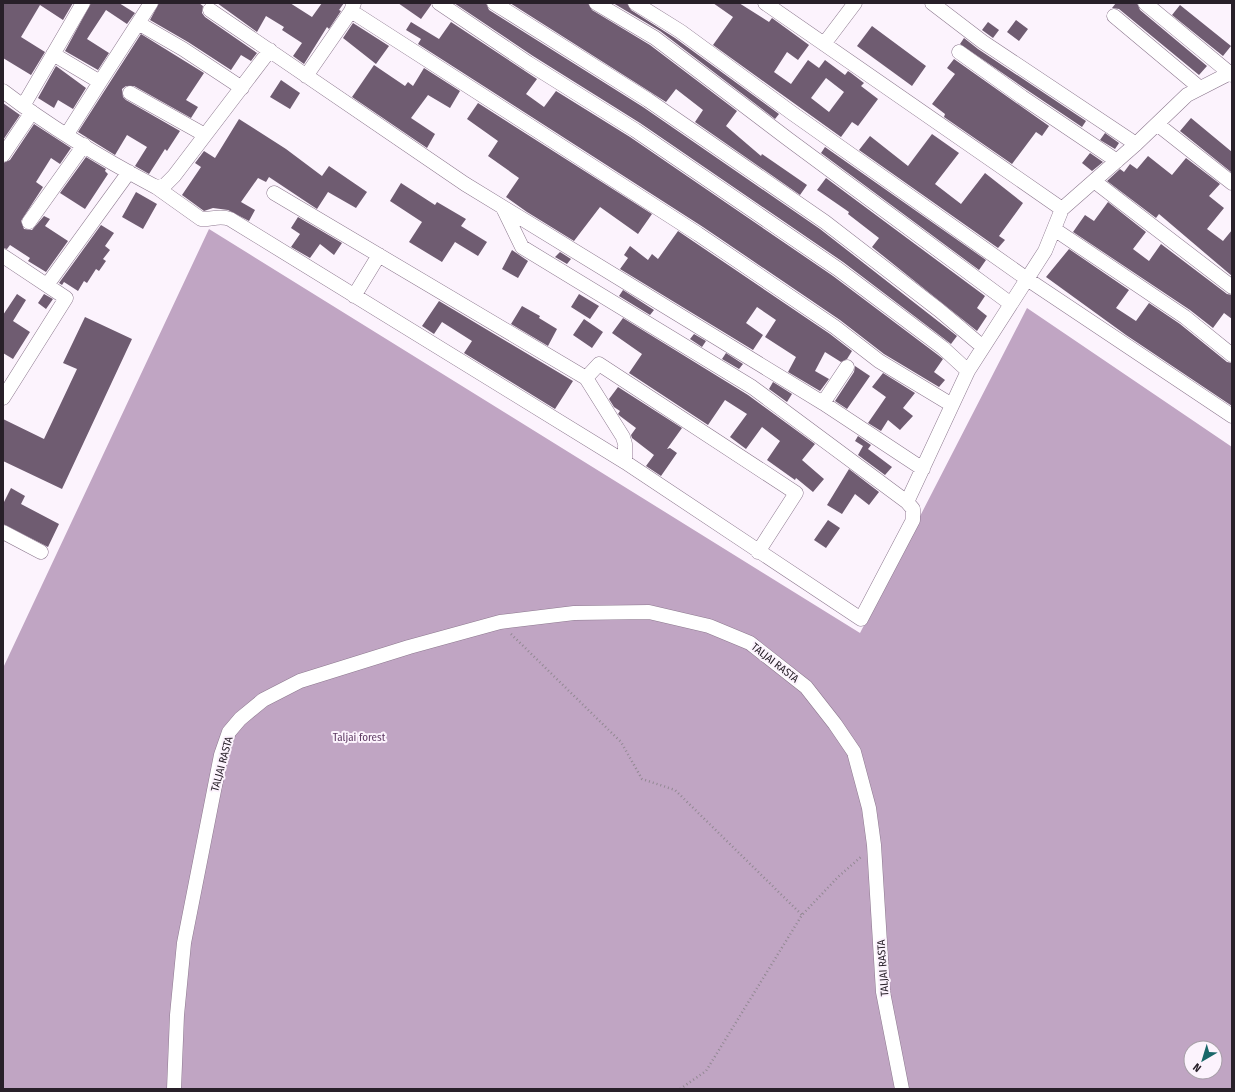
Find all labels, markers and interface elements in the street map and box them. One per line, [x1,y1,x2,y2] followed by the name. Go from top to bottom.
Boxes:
[749,640,801,686] street label: TALJAI RASTA
[333,731,386,744] park label: Taljai forest
[208,735,236,793] street label: TALJAI RASTA
[875,939,891,997] street label: TALJAI RASTA
[1183,1040,1223,1080] north arrow
[1191,1060,1204,1075] text: N

